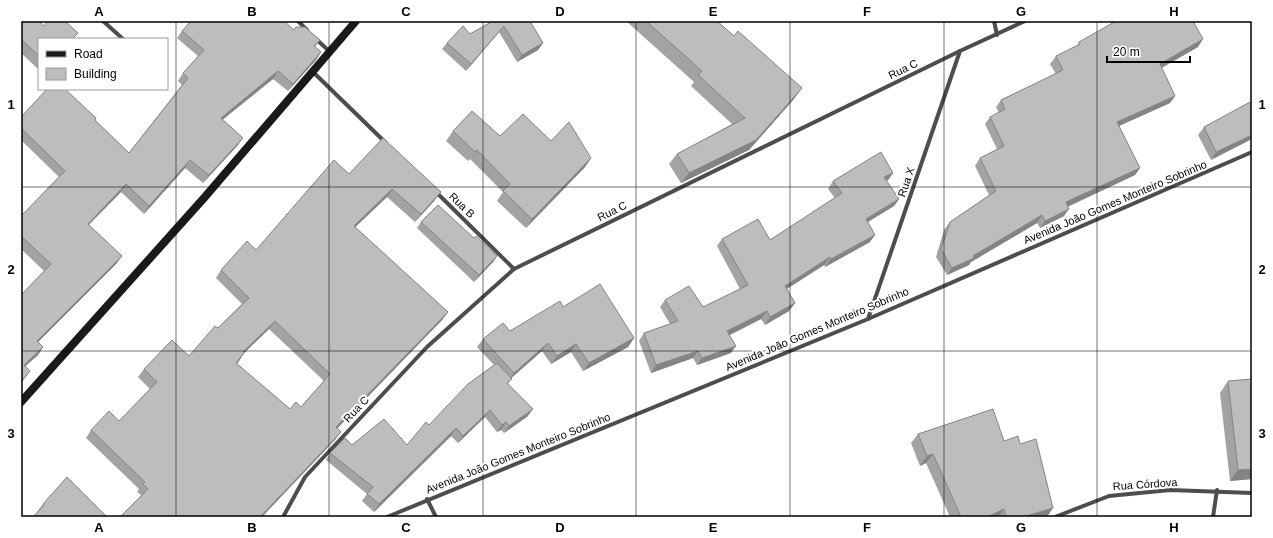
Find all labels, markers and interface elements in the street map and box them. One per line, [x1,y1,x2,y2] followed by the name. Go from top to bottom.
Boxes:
[94,4,104,19] text: A
[247,4,257,19] text: B
[401,4,411,19] text: C
[555,4,565,19] text: D
[709,4,718,19] text: E
[863,4,871,19] text: F
[1016,4,1026,19] text: G
[1169,4,1179,19] text: H
[38,38,168,90] legend
[1107,38,1190,64] scale bar
[1113,45,1140,59] text: 20 m
[74,47,103,61] text: Road
[886,57,920,81] street label: Rua C
[74,67,117,81] text: Building
[7,97,15,112] text: 1
[1258,97,1266,112] text: 1
[1022,158,1208,246] street label: Avenida João Gomes Monteiro Sobrinho
[895,165,917,198] street label: Rua X
[447,190,477,220] street label: Rua B
[595,199,629,223] street label: Rua C
[7,262,15,277] text: 2
[1258,262,1266,277] text: 2
[724,285,910,373] street label: Avenida João Gomes Monteiro Sobrinho
[341,393,371,424] street label: Rua C
[424,410,612,496] street label: Avenida João Gomes Monteiro Sobrinho
[7,426,15,441] text: 3
[1258,426,1266,441] text: 3
[1112,476,1179,492] street label: Rua Córdova
[94,520,104,535] text: A
[247,520,257,535] text: B
[401,520,411,535] text: C
[555,520,565,535] text: D
[709,520,718,535] text: E
[863,520,871,535] text: F
[1016,520,1026,535] text: G
[1169,520,1179,535] text: H

